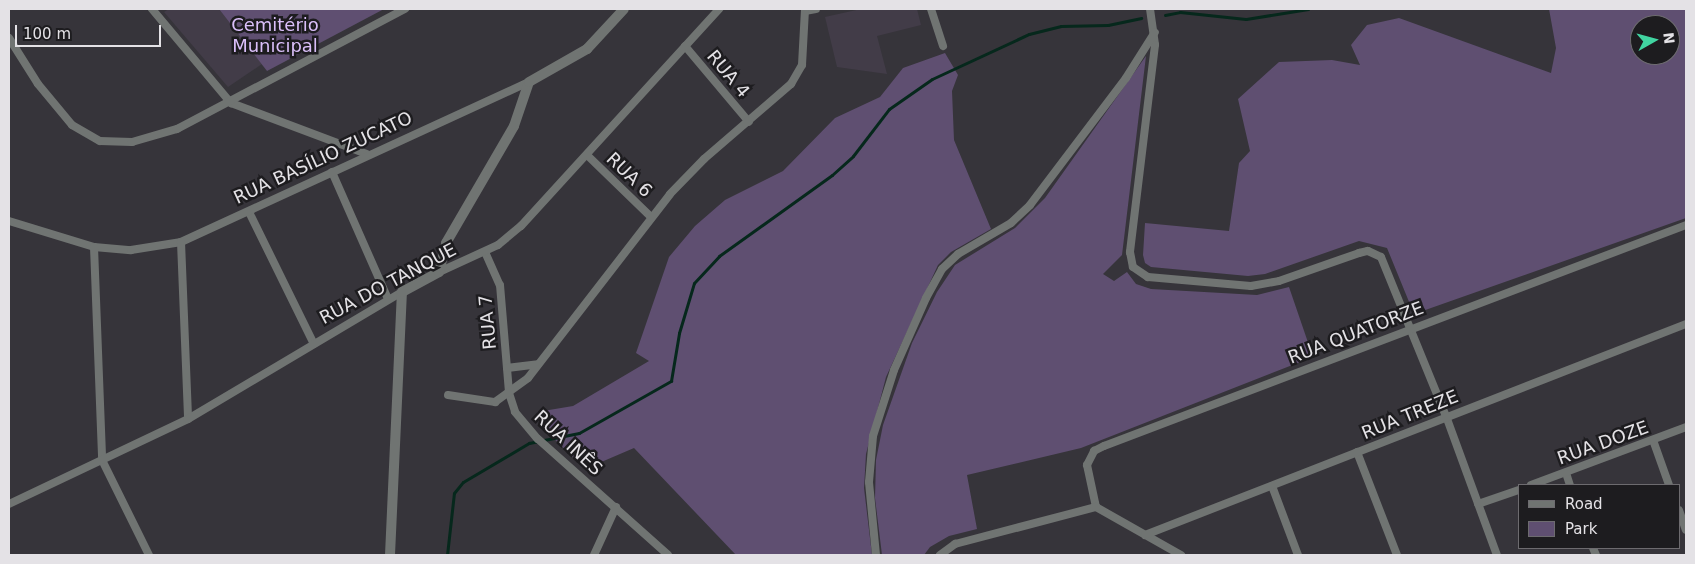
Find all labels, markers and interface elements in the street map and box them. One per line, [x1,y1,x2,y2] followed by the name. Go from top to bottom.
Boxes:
[18,15,164,47] scale bar
[231,15,319,58] park label: Cemitério Municipal
[1630,15,1680,65] north arrow
[23,25,71,43] text: 100 m
[1660,32,1678,45] text: N
[702,46,754,102] street label: RUA 4
[230,107,416,209] street label: RUA BASÍLIO ZUCATO
[602,148,656,202] street label: RUA 6
[316,239,460,329] street label: RUA DO TANQUE
[475,294,501,350] street label: RUA 7
[1285,297,1427,369] street label: RUA QUATORZE
[1359,386,1461,444] street label: RUA TREZE
[529,406,607,480] street label: RUA INÊS
[1554,417,1652,469] street label: RUA DOZE
[1518,484,1680,549] legend
[1565,495,1603,513] text: Road
[1565,520,1597,538] text: Park

